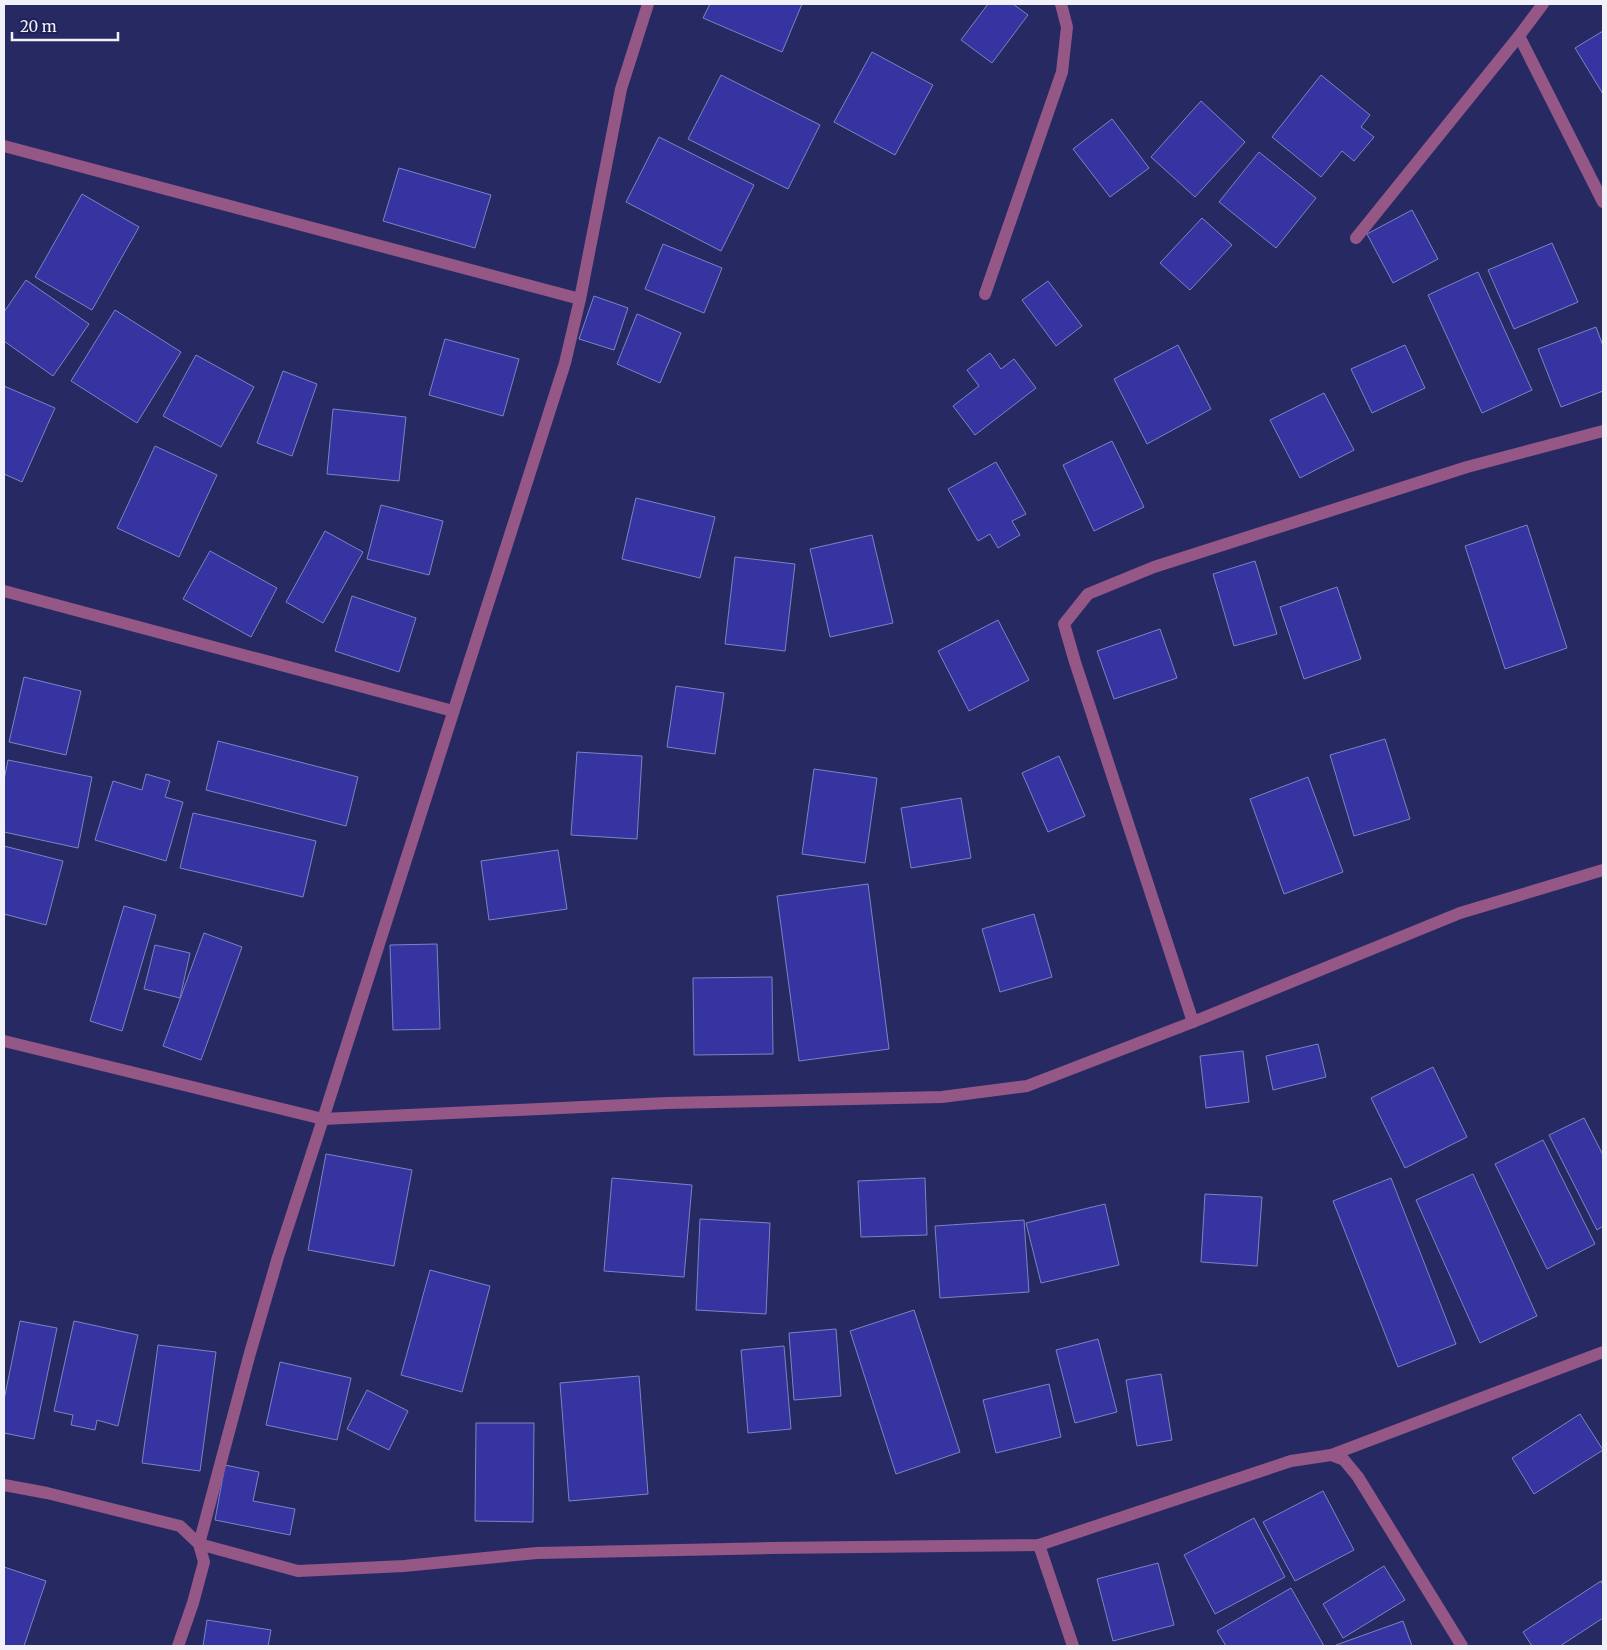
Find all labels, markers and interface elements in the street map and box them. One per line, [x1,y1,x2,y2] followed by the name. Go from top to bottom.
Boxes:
[12,10,119,42] scale bar
[20,17,57,36] text: 20 m

